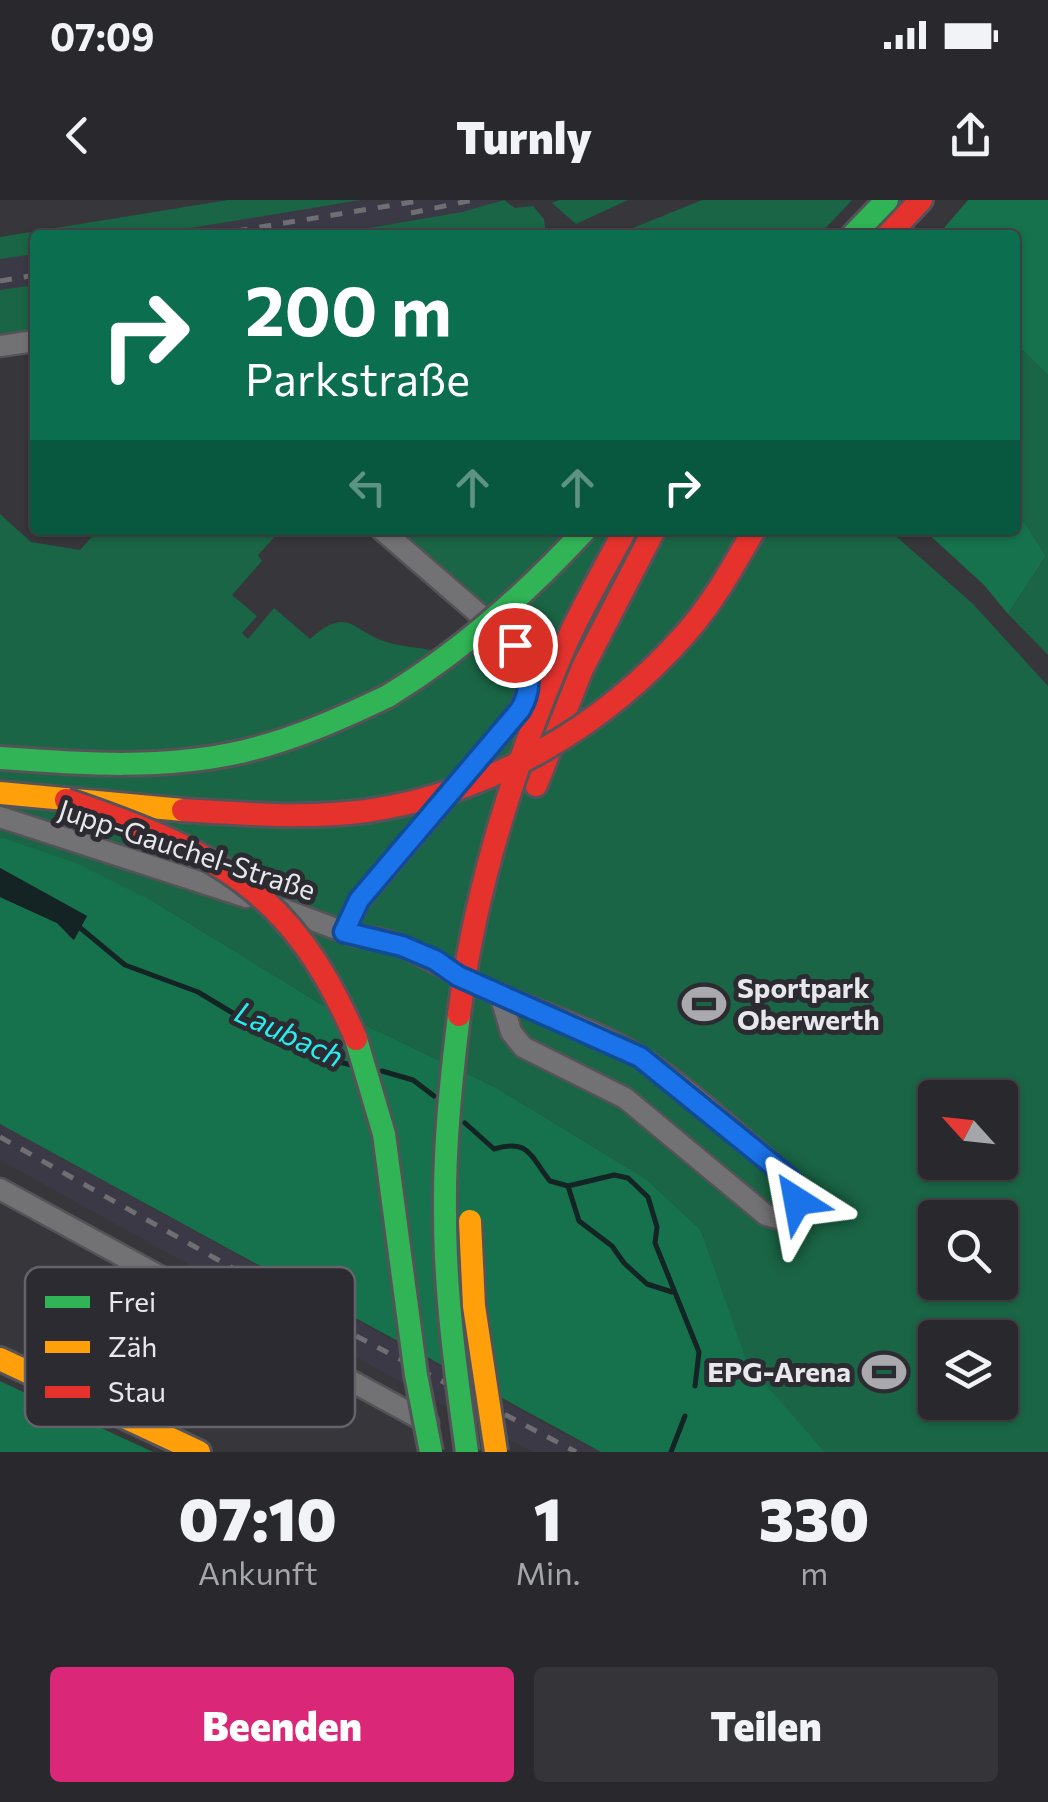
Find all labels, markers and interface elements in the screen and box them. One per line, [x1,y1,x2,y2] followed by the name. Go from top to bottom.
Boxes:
[50,12,155,59] text: 07:09
[50,108,105,163] icon: back
[456,108,592,163] text: Turnly
[943,108,998,163] icon: share
[245,265,452,350] text: 200 m
[80,270,210,400] icon: right
[245,350,470,405] text: Parkstraße
[340,460,395,515] icon: left
[445,460,500,515] icon: ahead
[550,460,605,515] icon: ahead
[655,460,710,515] icon: right
[473,603,558,688] pin
[488,618,543,673] icon: arrive
[55,791,320,907] street label: Jupp-Gauchel-Straße
[737,970,880,1036] place label: Sportpark Oberwerth
[680,980,728,1028] sports icon: Sportpark Oberwerth
[230,992,350,1074] water label: Laubach
[918,1080,1018,1180] north arrow
[918,1080,1018,1420] map controls
[745,1149,849,1253] position arrow
[918,1200,1018,1300] button: search
[25,1267,355,1427] legend
[108,1284,156,1318] text: Frei
[918,1320,1018,1420] button: layers
[108,1329,157,1363] text: Zäh
[860,1348,908,1396] sports icon: EPG-Arena
[707,1354,851,1388] place label: EPG-Arena
[108,1374,166,1408] text: Stau
[179,1480,337,1553] text: 07:10
[534,1480,562,1553] text: 1
[759,1480,869,1553] text: 330
[198,1552,318,1592] text: Ankunft
[515,1552,580,1592] text: Min.
[800,1552,828,1592] text: m
[50,1667,514,1782] button: Beenden
[534,1667,998,1782] button: Teilen

